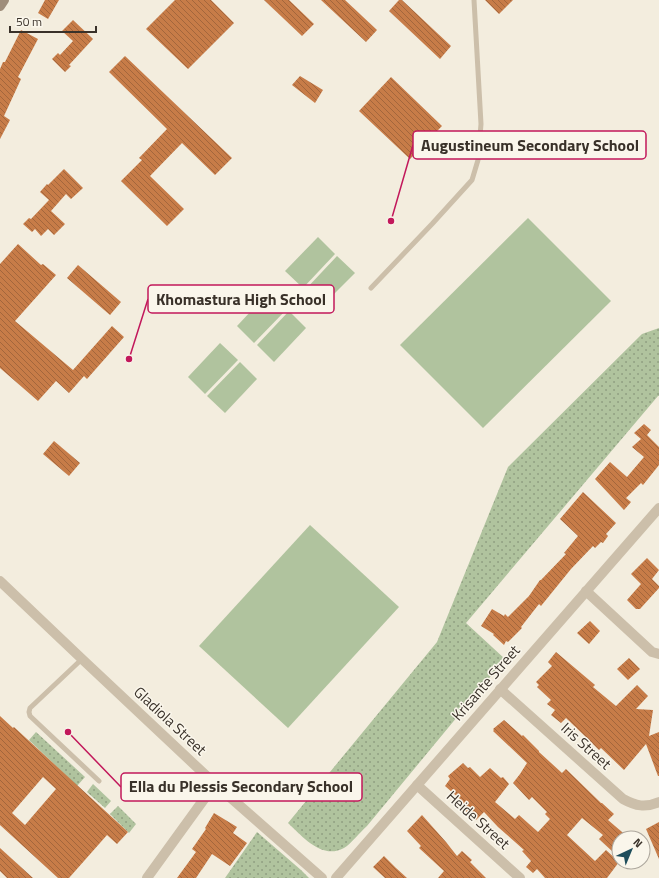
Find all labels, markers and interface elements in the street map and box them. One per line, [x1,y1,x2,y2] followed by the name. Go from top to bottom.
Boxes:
[10,8,96,34] scale bar
[16,12,42,31] text: 50 m
[413,131,646,159] callout: Augustineum Secondary School
[421,133,639,157] text: Augustineum Secondary School
[148,285,334,313] callout: Khomastura High School
[156,287,326,311] text: Khomastura High School
[446,639,526,726] street label: Krisante Street
[129,681,212,761] street label: Gladiola Street
[556,717,617,775] street label: Iris Street
[121,773,362,801] callout: Ella du Plessis Secondary School
[129,774,353,798] text: Ella du Plessis Secondary School
[442,785,516,855] street label: Heide Street
[611,830,651,870] north arrow
[630,834,646,851] text: N

